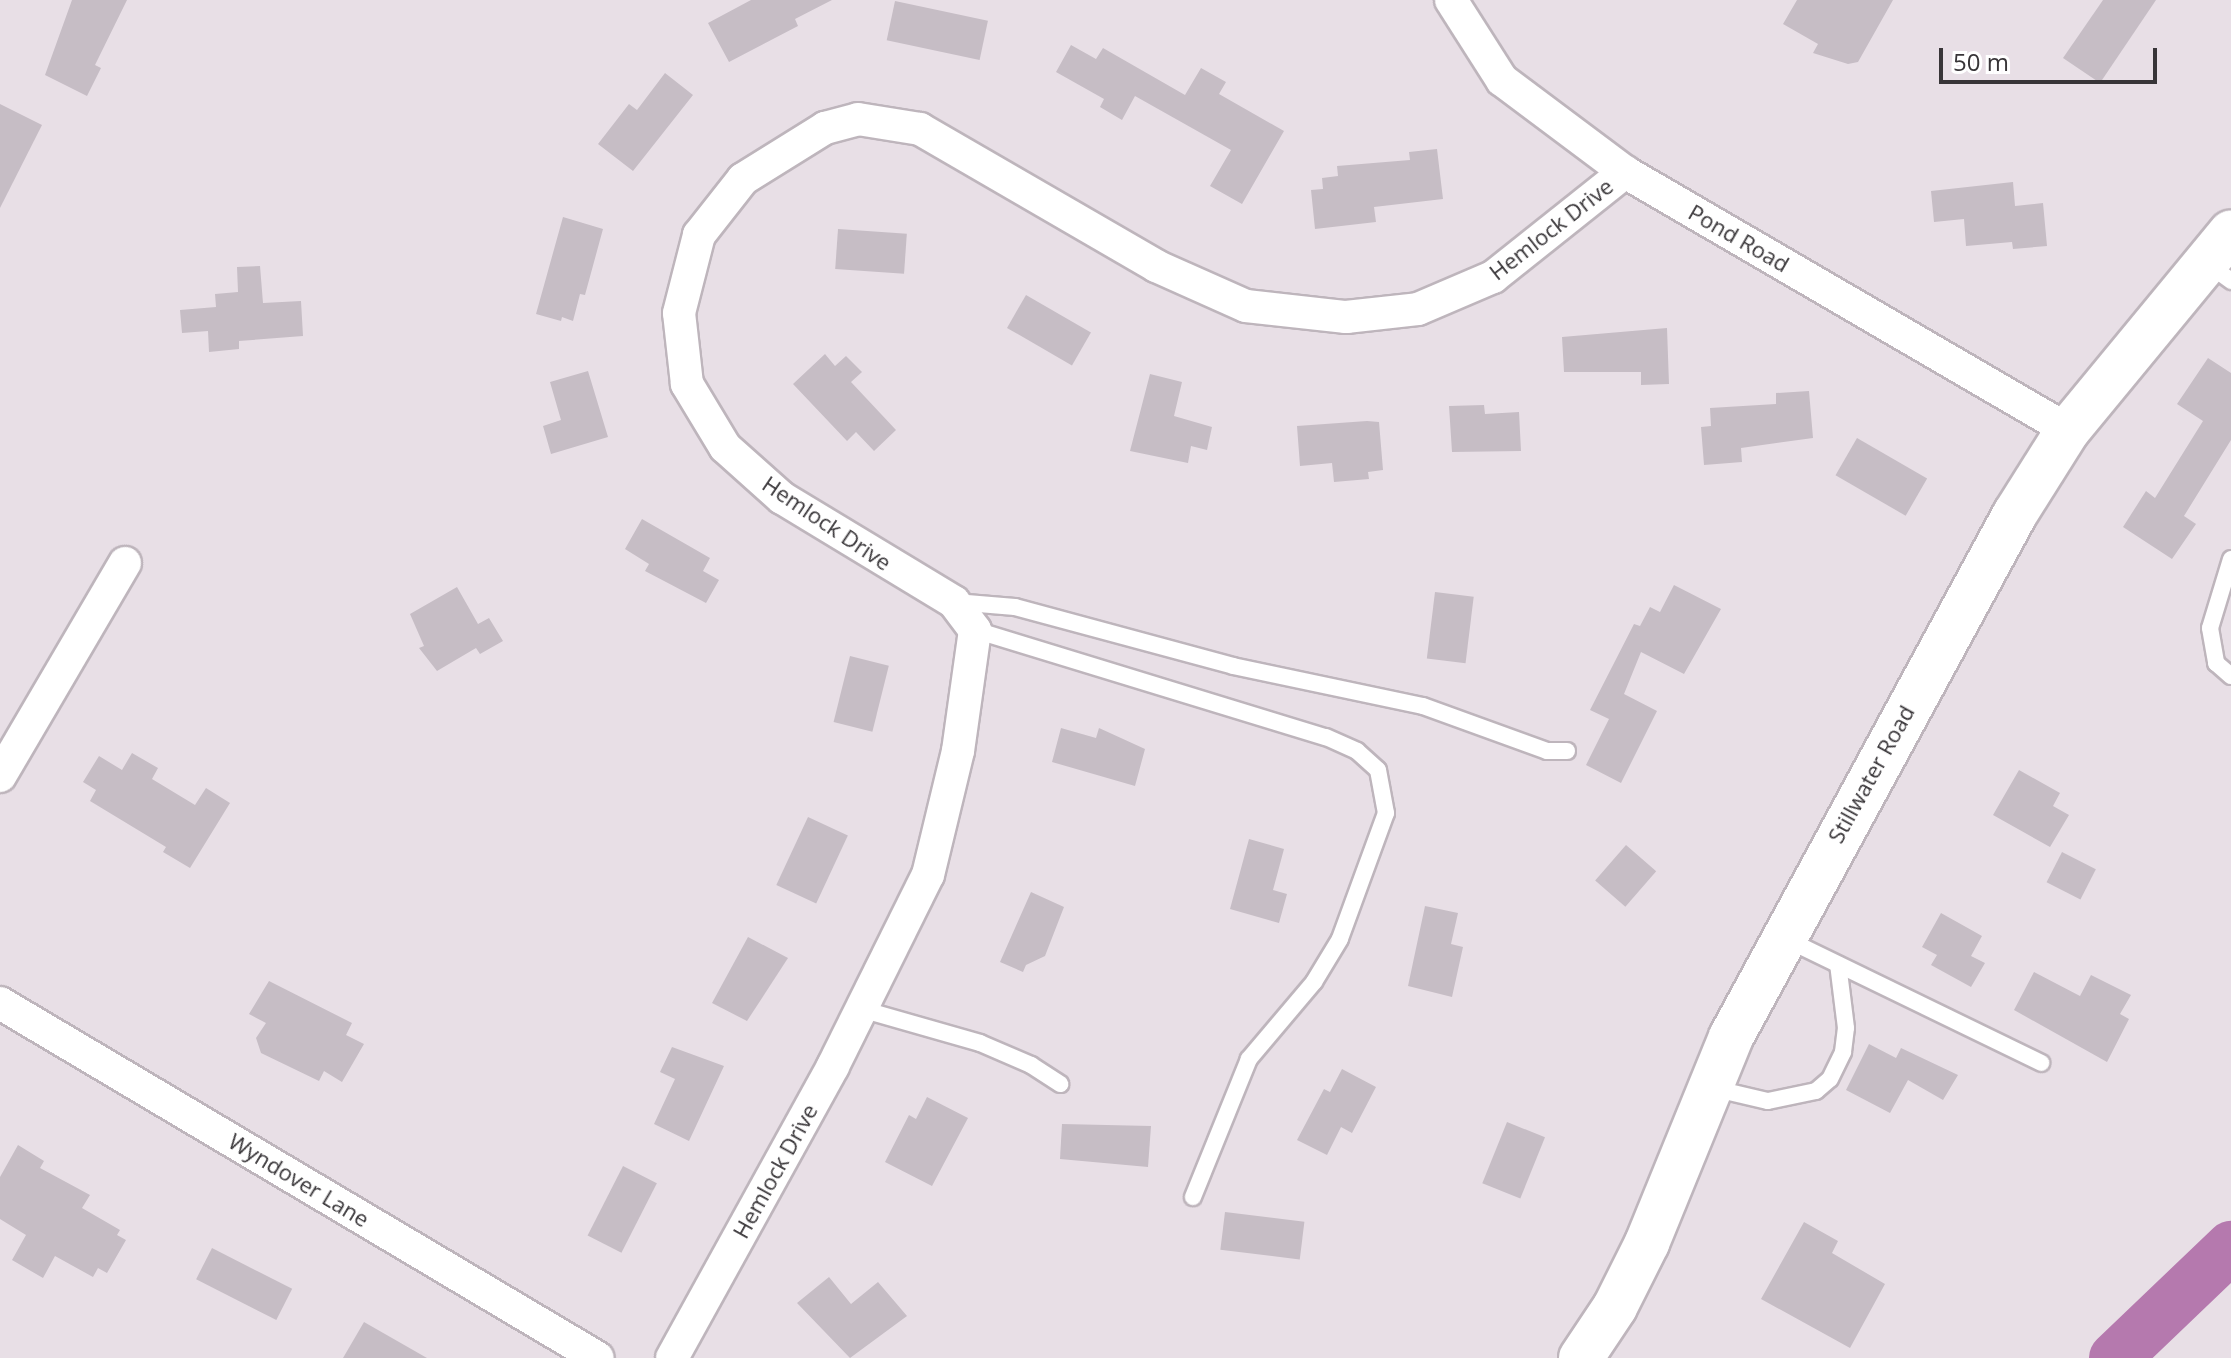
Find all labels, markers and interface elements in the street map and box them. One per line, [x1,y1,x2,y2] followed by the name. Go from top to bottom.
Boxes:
[1943,32,2161,82] scale bar
[1953,45,2009,78] text: 50 m
[1484,173,1618,285] street label: Hemlock Drive
[1684,199,1794,277] street label: Pond Road
[758,470,896,576] street label: Hemlock Drive
[1822,701,1920,847] street label: Stillwater Road
[727,1099,823,1243] street label: Hemlock Drive
[224,1128,374,1232] street label: Wyndover Lane

